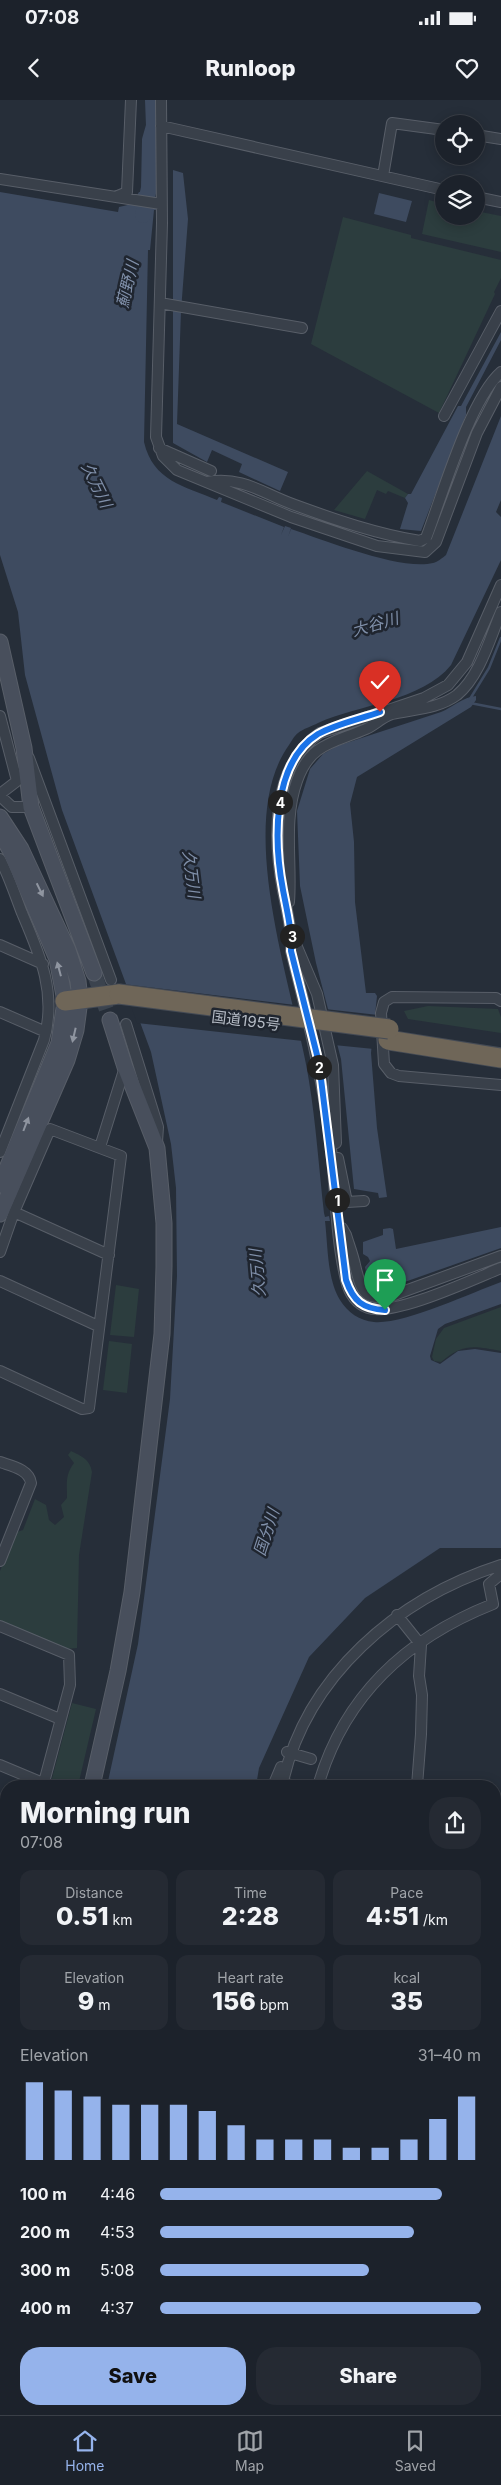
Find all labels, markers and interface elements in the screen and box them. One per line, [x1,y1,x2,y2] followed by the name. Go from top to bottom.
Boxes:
[25,6,79,29] text: 07:08
[20,54,48,82] icon: back
[453,54,481,82] icon: heart
[205,55,296,81] text: Runloop
[435,115,485,225] map controls
[435,115,485,165] button: locate
[435,175,485,225] button: layers
[112,256,143,310] water label: 薊野川
[77,459,117,513] water label: 久万川
[349,607,403,640] water label: 大谷川
[359,661,401,712] pin
[366,668,394,696] icon: check
[268,790,292,814] pin: 4
[276,794,285,811] text: 4
[179,849,205,901] water label: 久万川
[36,883,44,897] one-way arrow
[280,924,304,948] pin: 3
[288,928,297,945] text: 3
[55,961,63,976] one-way arrow
[210,1007,282,1034] street label: 国道195号
[70,1028,78,1043] one-way arrow
[306,1054,332,1080] pin: 2
[315,1059,324,1076] text: 2
[23,1116,30,1131] one-way arrow
[324,1188,350,1212] pin: 1
[334,1192,341,1209] text: 1
[245,1246,269,1298] water label: 久万川
[364,1259,406,1310] pin
[371,1266,399,1294] icon: arrive
[249,1504,284,1558] water label: 国分川
[20,1796,190,1830] text: Morning run
[429,1797,481,1849] button: share
[20,1832,63,1852] text: 07:08
[65,1884,123,1901] text: Distance
[234,1884,267,1901] text: Time
[390,1884,423,1901] text: Pace
[56,1901,109,1931] text: 0.51
[222,1901,279,1931] text: 2:28
[366,1901,419,1931] text: 4:51
[109,1911,132,1928] text: km
[419,1911,448,1928] text: /km
[64,1969,124,1986] text: Elevation
[217,1969,284,1986] text: Heart rate
[393,1969,420,1986] text: kcal
[78,1986,94,2016] text: 9
[212,1986,256,2016] text: 156
[390,1986,423,2016] text: 35
[94,1996,111,2013] text: m
[256,1996,289,2013] text: bpm
[20,2045,89,2065] text: Elevation
[418,2045,481,2065] text: 31–40 m
[20,2184,67,2204] text: 100 m
[100,2184,135,2204] text: 4:46
[20,2222,70,2242] text: 200 m
[100,2222,135,2242] text: 4:53
[20,2260,70,2280] text: 300 m
[100,2260,134,2280] text: 5:08
[20,2298,71,2318] text: 400 m
[100,2298,134,2318] text: 4:37
[20,2347,246,2405] button: Save
[256,2347,481,2405] button: Share
[65,2427,105,2474] tab: Home
[235,2427,264,2474] tab: Map
[395,2427,436,2474] tab: Saved

